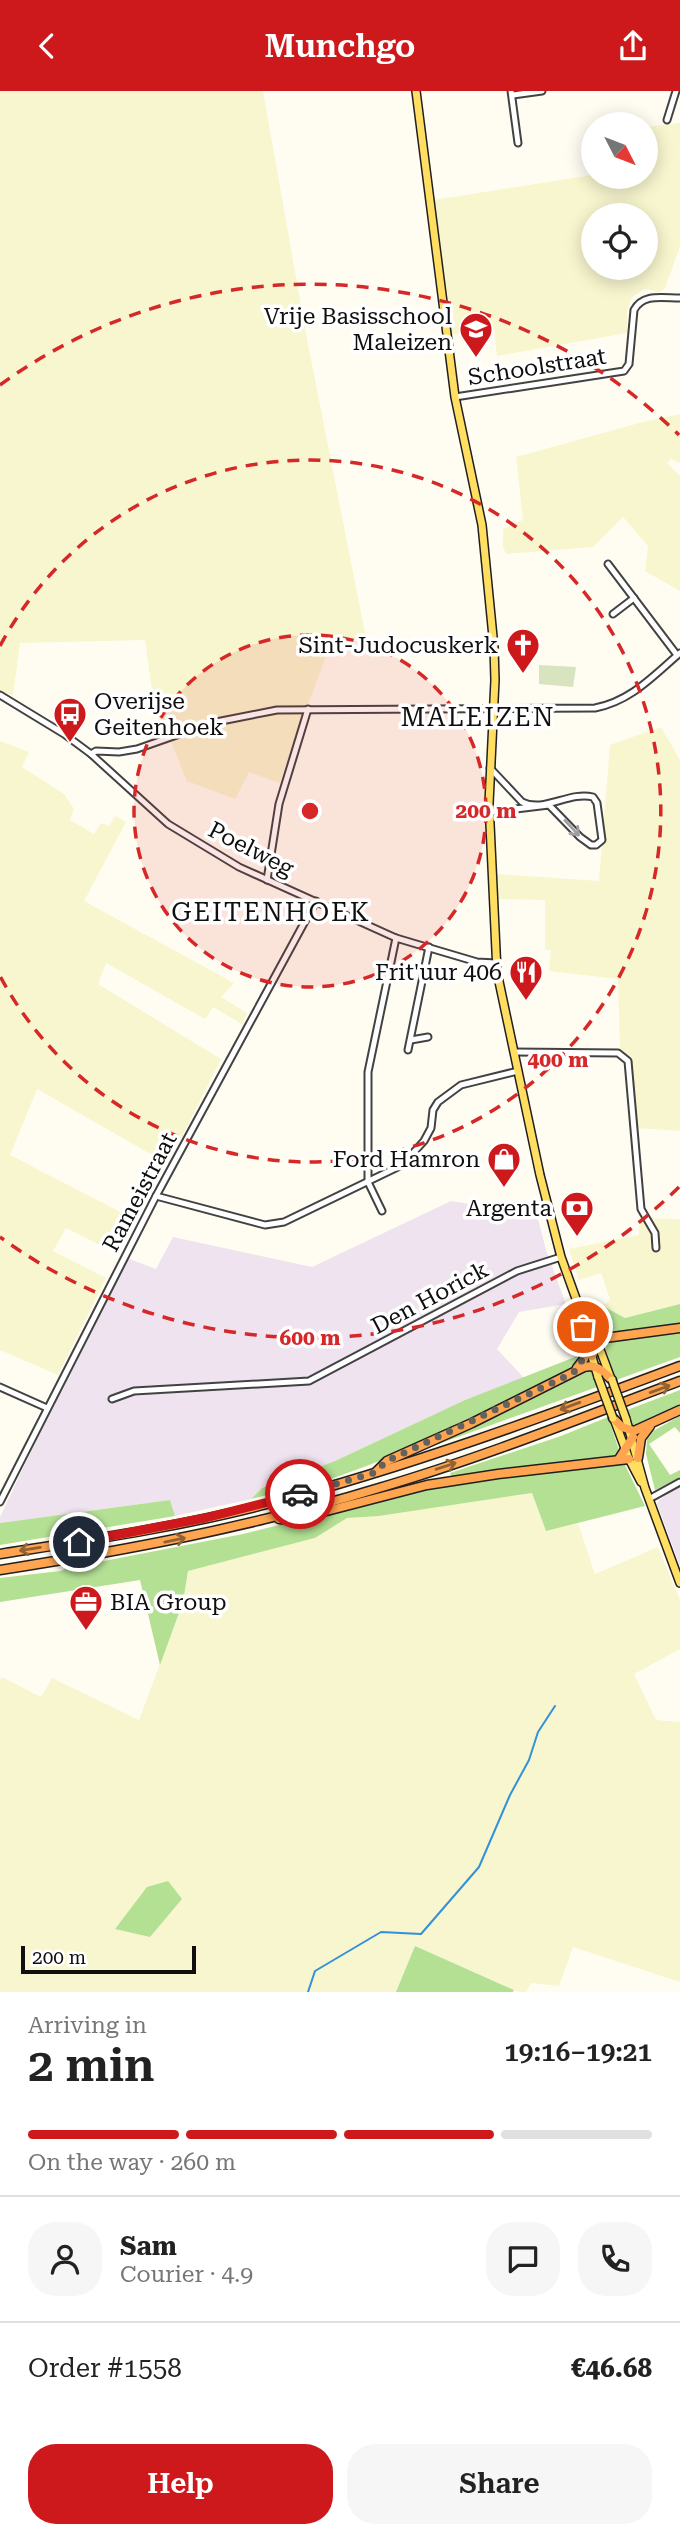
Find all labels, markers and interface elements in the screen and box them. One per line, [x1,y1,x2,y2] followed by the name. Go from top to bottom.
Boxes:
[28,27,66,65] icon: back
[265,27,415,65] text: Munchgo
[614,27,652,65] icon: share
[581,112,658,189] north arrow
[581,112,658,280] map controls
[581,203,658,280] button: locate
[264,303,452,356] place label: Vrije Basisschool Maleizen
[457,310,495,359] school or university icon: Vrije Basisschool Maleizen
[466,343,608,391] street label: Schoolstraat
[504,626,542,675] church icon: Sint-Judocuskerk
[298,632,498,659] place label: Sint-Judocuskerk
[94,688,224,741] place label: Overijse Geitenhoek
[51,695,89,744] bus stop icon: Overijse Geitenhoek
[400,702,556,732] district label: MALEIZEN
[298,799,322,823] centre of rings
[456,799,516,823] text: 200 m
[204,816,298,882] street label: Poelweg
[564,819,581,836] one-way arrow
[171,897,371,927] district label: GEITENHOEK
[507,953,545,1002] restaurant icon: Frit'uur 406
[375,959,502,986] place label: Frit'uur 406
[528,1048,588,1072] text: 400 m
[97,1127,183,1256] street label: Rameistraat
[485,1140,523,1189] shop icon: Ford Hamron
[333,1146,480,1173] place label: Ford Hamron
[558,1189,596,1238] bank icon: Argenta
[466,1195,553,1222] place label: Argenta
[367,1256,493,1340] street label: Den Horick
[553,1297,613,1357] pin
[564,1308,602,1346] icon: bag
[280,1326,340,1350] text: 600 m
[648,1382,670,1394] one-way arrow
[559,1401,581,1413] one-way arrow
[265,1459,335,1529] courier
[434,1459,456,1471] one-way arrow
[281,1475,319,1513] icon: car
[49,1512,109,1572] pin
[60,1523,98,1561] icon: home
[163,1533,186,1547] one-way arrow
[20,1543,42,1556] one-way arrow
[67,1583,105,1632] office icon: BIA Group
[110,1589,227,1616] place label: BIA Group
[21,1943,196,1975] scale bar
[32,1946,86,1969] text: 200 m
[28,2012,147,2039] text: Arriving in
[504,2037,652,2067] text: 19:16–19:21
[28,2038,155,2092] text: 2 min
[28,2149,236,2176] text: On the way · 260 m
[28,2222,102,2296] button: person
[486,2222,560,2296] button: chat
[578,2222,652,2296] button: phone
[120,2231,177,2261] text: Sam
[120,2261,253,2288] text: Courier · 4.9
[28,2353,182,2383] text: Order #1558
[571,2353,652,2383] text: €46.68
[28,2444,333,2524] button: Help
[347,2444,652,2524] button: Share

